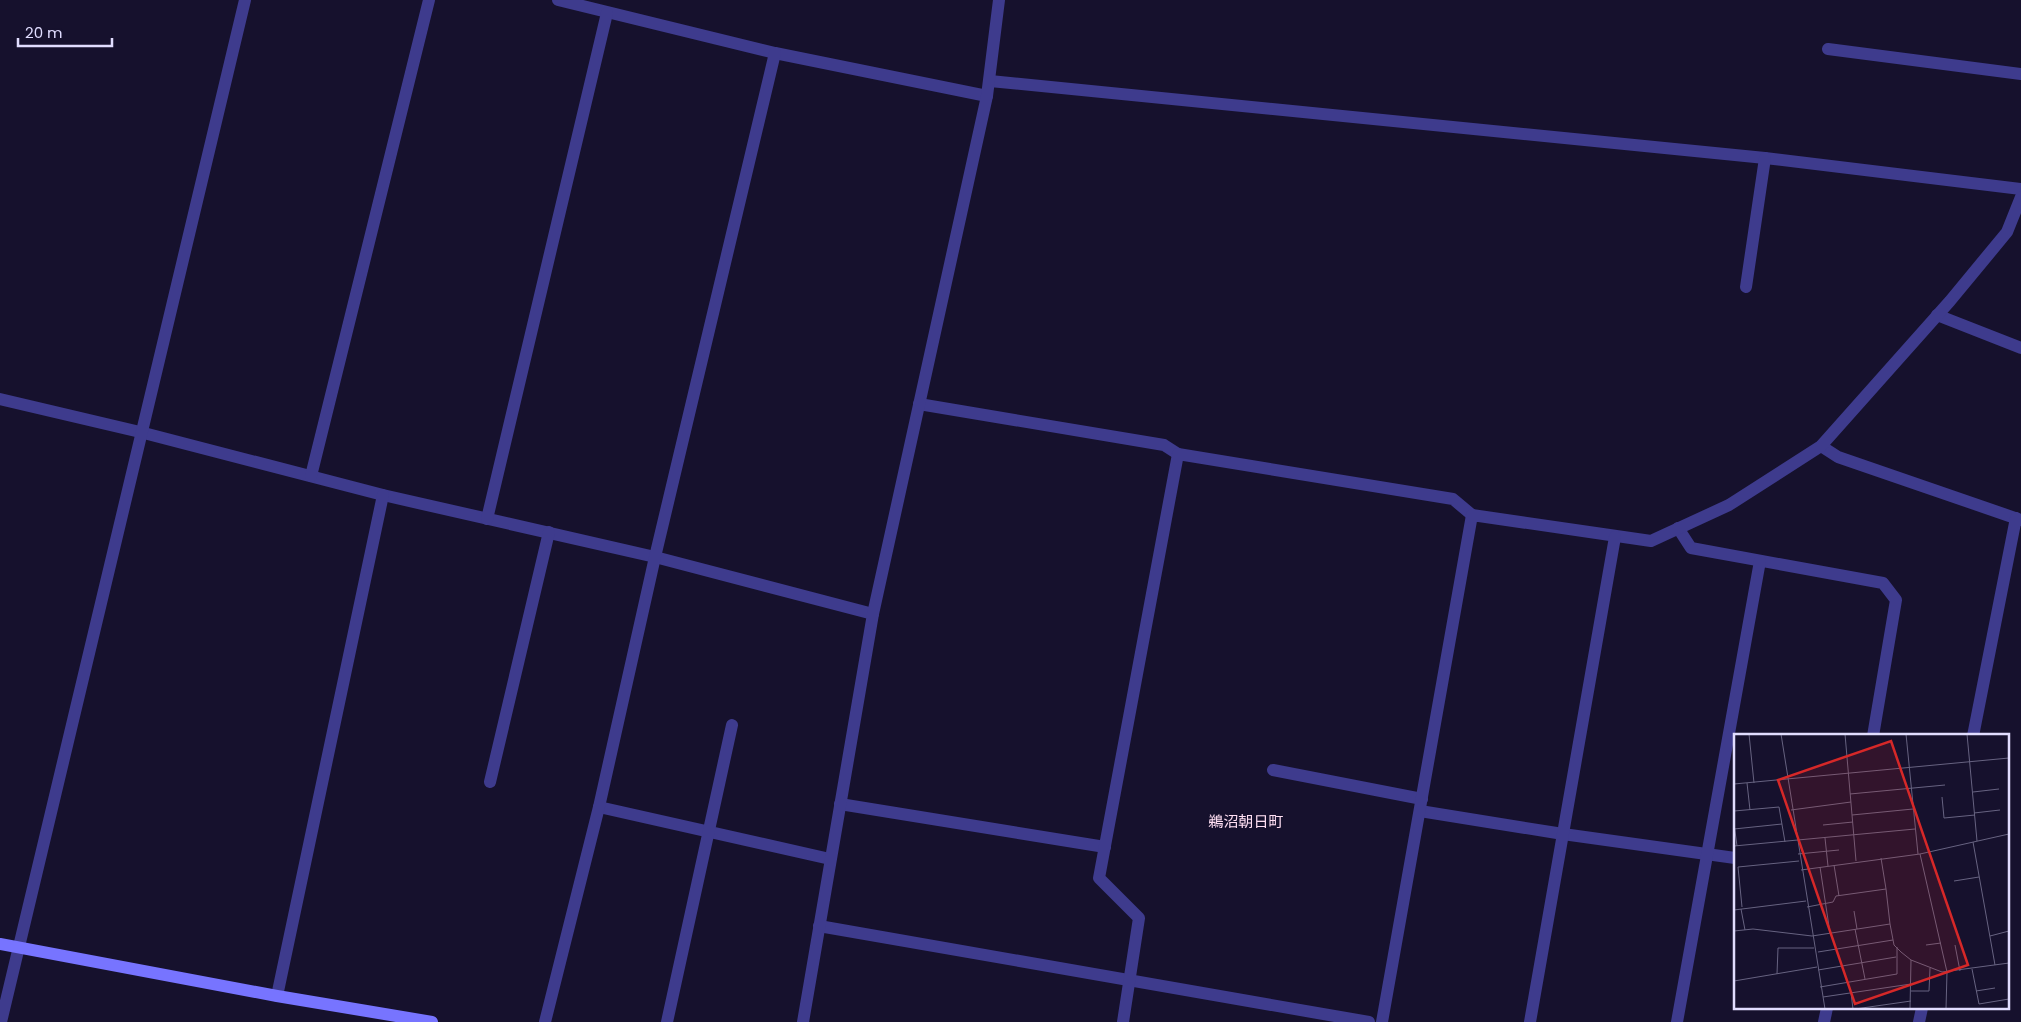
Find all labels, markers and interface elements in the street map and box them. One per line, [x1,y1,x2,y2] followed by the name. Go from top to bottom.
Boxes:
[18,15,111,47] scale bar
[25,22,63,43] text: 20 m
[1734,734,2008,1010] inset map
[1208,811,1284,832] district label: 鵜沼朝日町

